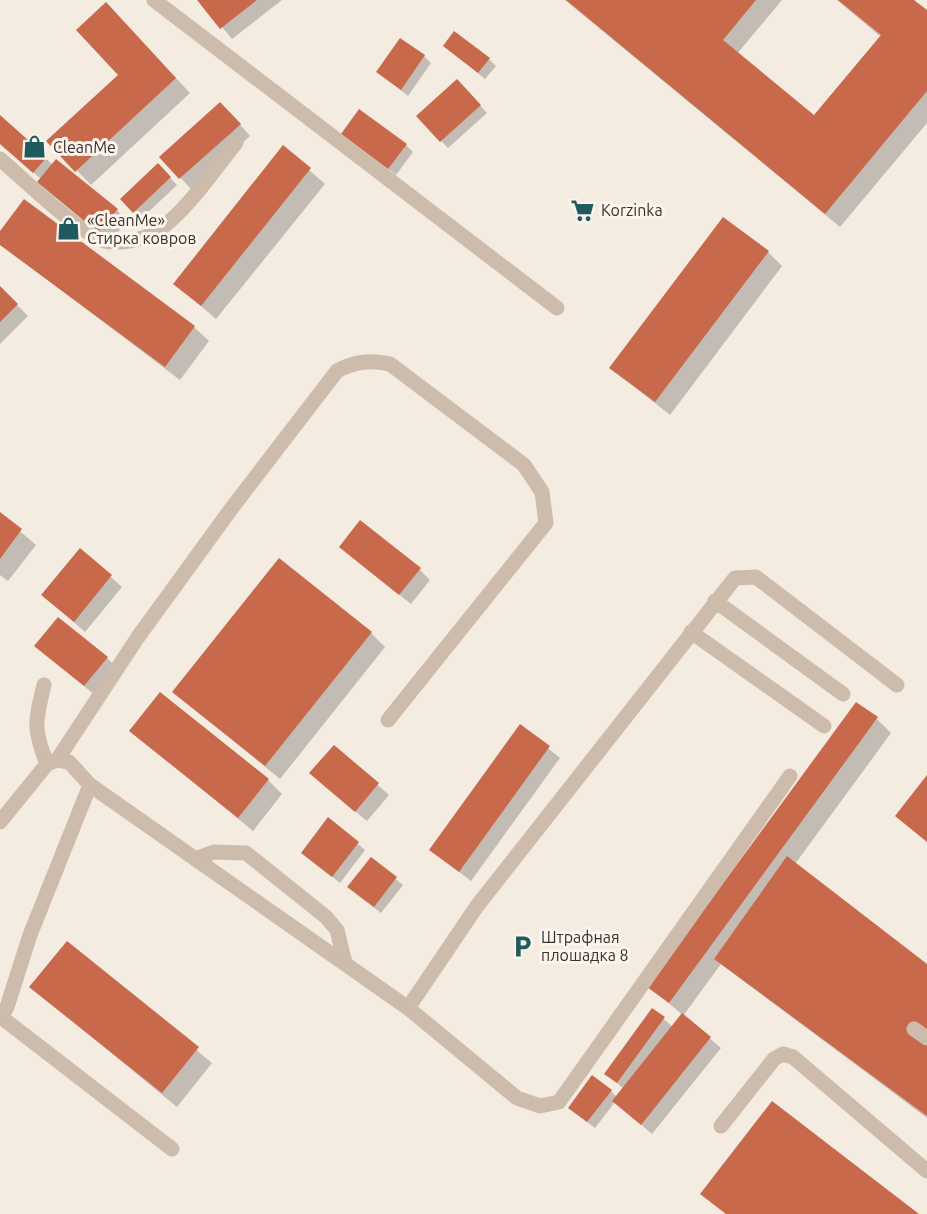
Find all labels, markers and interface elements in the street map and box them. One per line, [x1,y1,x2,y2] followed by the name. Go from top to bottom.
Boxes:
[22,134,48,160] shop icon: CleanMe
[53,138,116,156] place label: CleanMe
[570,197,596,223] supermarket icon: Korzinka
[601,201,663,219] place label: Korzinka
[87,211,196,247] place label: «CleanMe» Стирка ковров
[56,216,82,242] shop icon: «CleanMe» Стирка ковров
[541,928,629,964] place label: Штрафная плошадка 8
[510,933,536,959] parking icon: Штрафная плошадка 8

